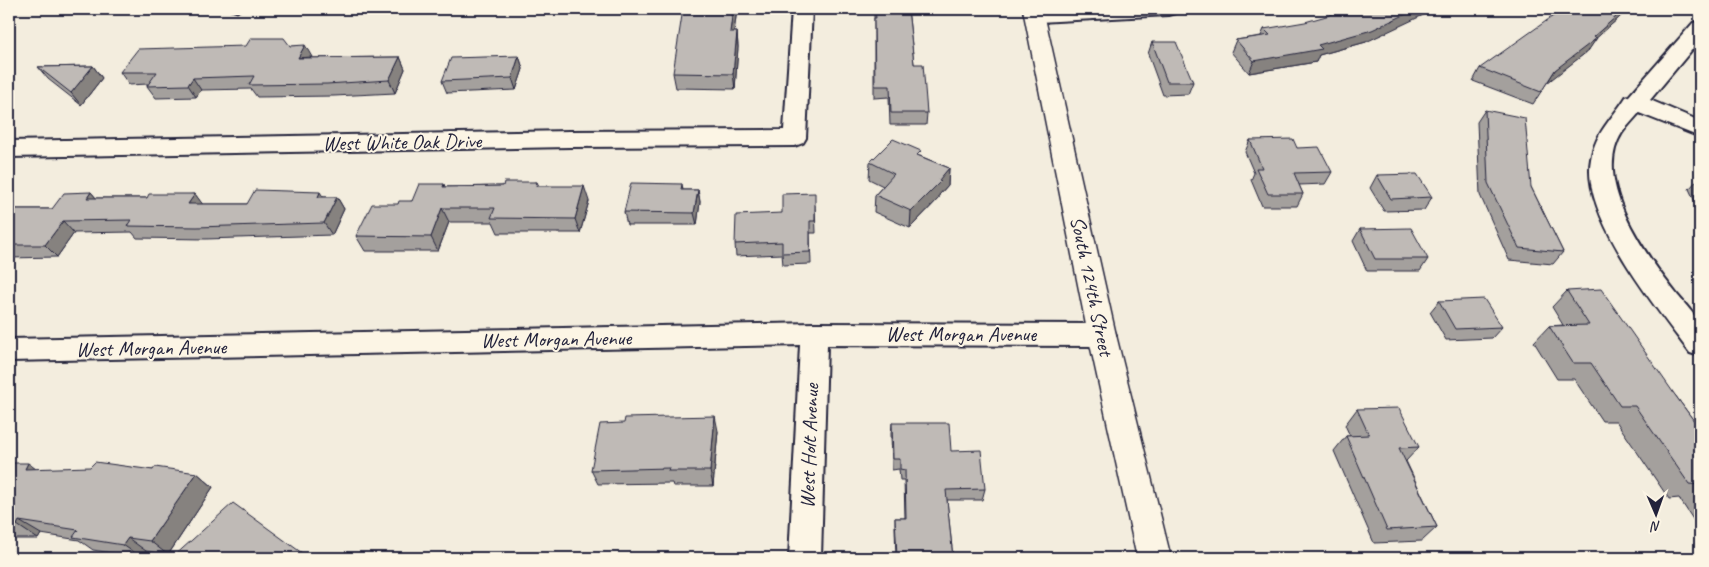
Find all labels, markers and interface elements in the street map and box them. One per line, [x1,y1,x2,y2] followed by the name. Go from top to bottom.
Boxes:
[323,128,483,156] street label: West White Oak Drive
[1065,214,1120,360] street label: South 124th Street
[886,321,1037,347] street label: West Morgan Avenue
[481,325,633,353] street label: West Morgan Avenue
[76,334,228,362] street label: West Morgan Avenue
[794,382,824,509] street label: West Holt Avenue
[1632,490,1682,540] north arrow
[1649,518,1661,535] text: N

